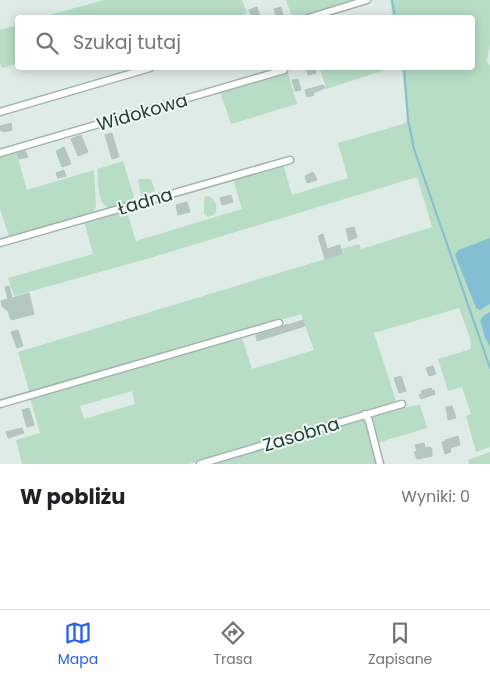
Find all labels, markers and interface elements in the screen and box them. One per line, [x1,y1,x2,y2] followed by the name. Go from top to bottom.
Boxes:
[15,15,475,70] search box
[33,29,61,57] icon: search
[73,29,181,56] text: Szukaj tutaj
[94,87,190,137] street label: Widokowa
[115,181,175,221] street label: Ładna
[260,411,342,457] street label: Zasobna
[20,482,125,511] text: W pobliżu
[401,485,470,508] text: Wyniki: 0
[58,619,98,670] tab: Mapa
[214,619,253,670] tab: Trasa
[368,619,432,670] tab: Zapisane

